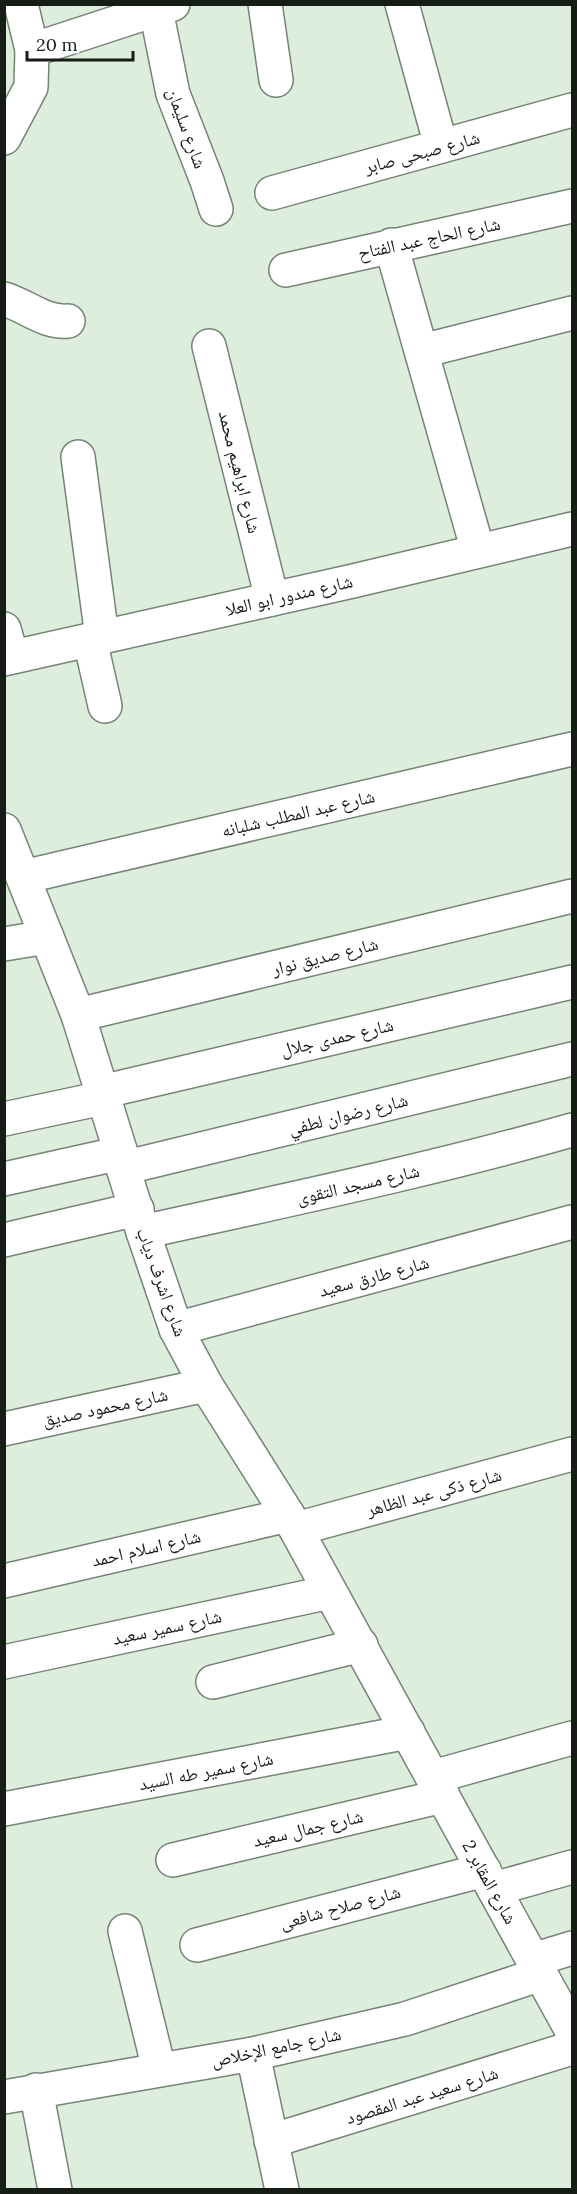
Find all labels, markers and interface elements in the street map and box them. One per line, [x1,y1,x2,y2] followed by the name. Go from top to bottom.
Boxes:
[27,24,134,62] scale bar
[36,33,78,56] text: 20 m
[162,84,212,172] street label: شارع سليمان
[361,126,482,179] street label: شارع صبحى صابر
[356,212,502,265] street label: شارع الحاج عبد الفتاح
[213,408,266,536] street label: شارع ابراهيم محمد
[223,569,355,621] street label: شارع مندور ابو العلا
[219,784,377,842] street label: شارع عبد المطلب شلبانه
[269,932,381,981] street label: شارع صديق نوار
[278,1013,396,1061] street label: شارع حمدى جلال
[286,1088,411,1143] street label: شارع رضوان لطفي
[294,1159,422,1209] street label: شارع مسجد التقوى
[132,1224,192,1340] street label: شارع اشرف دياب
[316,1250,432,1302] street label: شارع طارق سعيد
[40,1382,170,1432] street label: شارع محمود صديق
[363,1463,504,1521] street label: شارع ذكى عبد الظاهر
[89,1524,203,1573] street label: شارع اسلام احمد
[110,1604,224,1650] street label: شارع سمير سعيد
[137,1747,275,1795] street label: شارع سمير طه السيد
[251,1804,365,1852] street label: شارع جمال سعيد
[457,1836,523,1928] street label: شارع المقابر 2
[277,1880,403,1935] street label: شارع صلاح شافعى
[209,2022,343,2073] street label: شارع جامع الإخلاص
[343,2061,501,2129] street label: شارع سعيد عبد المقصود

